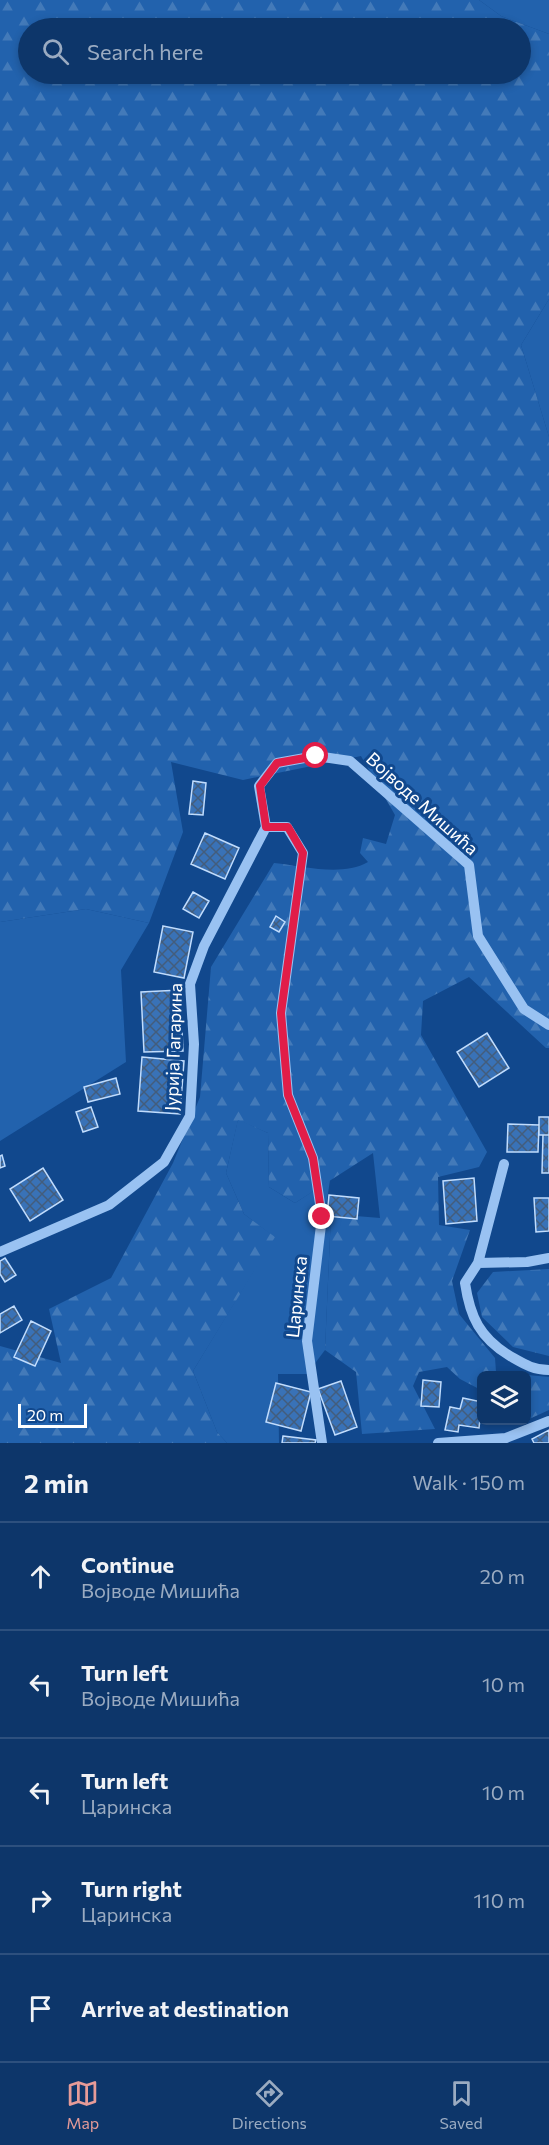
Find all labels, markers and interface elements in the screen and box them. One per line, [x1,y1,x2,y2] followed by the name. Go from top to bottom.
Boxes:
[18,18,531,84] search box
[39,35,72,68] icon: search
[87,38,203,65] text: Search here
[302,742,328,768] route start
[362,747,483,859] street label: Војводе Мишића
[160,982,186,1112] street label: Јурија Гагарина
[308,1203,334,1229] route end
[281,1255,311,1339] street label: Царинска
[477,1371,531,1425] map controls
[477,1371,531,1425] button: layers
[18,1401,87,1428] scale bar
[27,1405,63,1424] text: 20 m
[24,1467,89,1498] text: 2 min
[413,1470,525,1494] text: Walk · 150 m
[81,1551,174,1578] text: Continue
[24,1560,57,1593] icon: ahead
[480,1564,525,1588] text: 20 m
[81,1578,240,1602] text: Војводе Мишића
[81,1659,168,1686] text: Turn left
[24,1668,57,1701] icon: left
[482,1672,525,1696] text: 10 m
[81,1686,240,1710] text: Војводе Мишића
[81,1767,168,1794] text: Turn left
[24,1776,57,1809] icon: left
[482,1780,525,1804] text: 10 m
[81,1794,172,1818] text: Царинска
[81,1875,182,1902] text: Turn right
[24,1884,57,1917] icon: right
[474,1888,525,1912] text: 110 m
[81,1902,172,1926] text: Царинска
[24,1992,57,2025] icon: arrive
[81,1995,289,2022] text: Arrive at destination
[66,2077,99,2132] tab: Map
[232,2077,307,2132] tab: Directions
[439,2077,483,2132] tab: Saved

